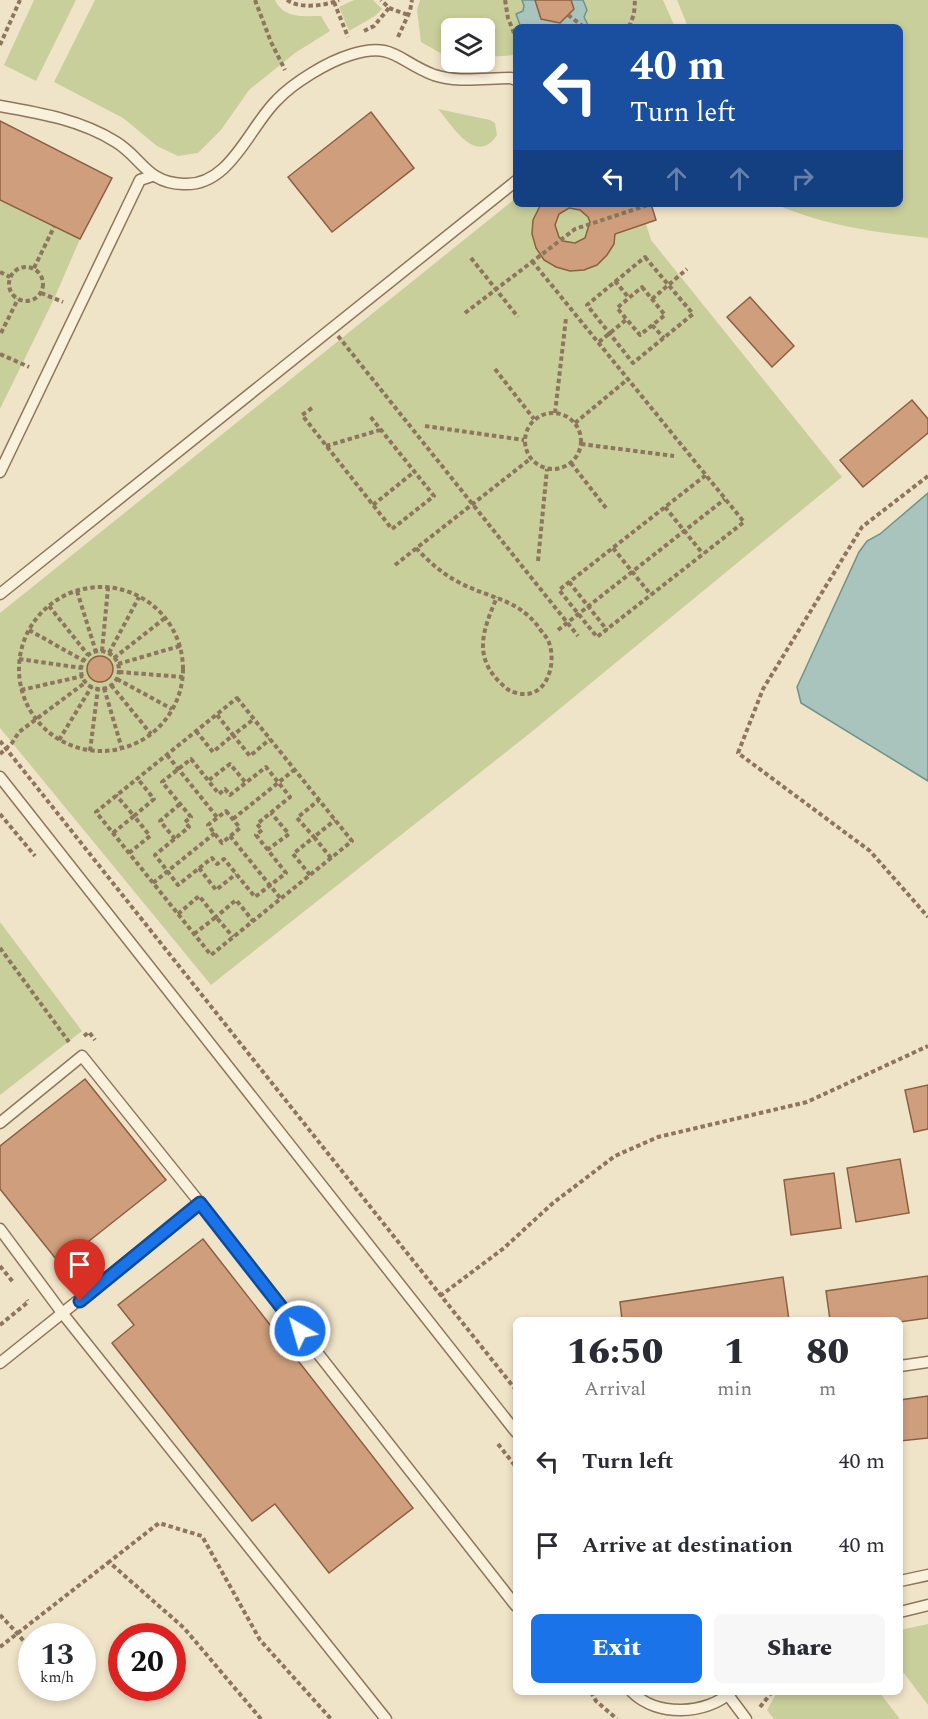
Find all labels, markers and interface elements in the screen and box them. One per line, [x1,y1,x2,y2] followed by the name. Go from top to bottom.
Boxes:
[441,18,495,72] map controls
[441,18,495,72] button: layers
[630,35,725,98] text: 40 m
[531,48,609,126] icon: left
[630,92,736,134] text: Turn left
[597,162,630,195] icon: left
[660,162,693,195] icon: ahead
[723,162,756,195] icon: ahead
[786,162,819,195] icon: right
[54,1239,105,1301] pin
[63,1248,96,1281] icon: arrive
[268,1299,332,1363] position arrow
[567,1325,663,1380] text: 16:50
[724,1325,745,1380] text: 1
[806,1325,849,1380] text: 80
[584,1374,646,1404] text: Arrival
[717,1374,752,1404] text: min
[819,1374,836,1404] text: m
[531,1445,564,1478] icon: left
[582,1445,674,1478] text: Turn left
[839,1445,885,1478] text: 40 m
[531,1529,564,1562] icon: arrive
[582,1529,793,1562] text: Arrive at destination
[839,1529,885,1562] text: 40 m
[531,1614,702,1683] button: Exit
[714,1614,885,1683] button: Share
[108,1623,186,1701] speed limit sign: 20
[40,1632,74,1678] text: 13
[40,1666,74,1689] text: km/h

